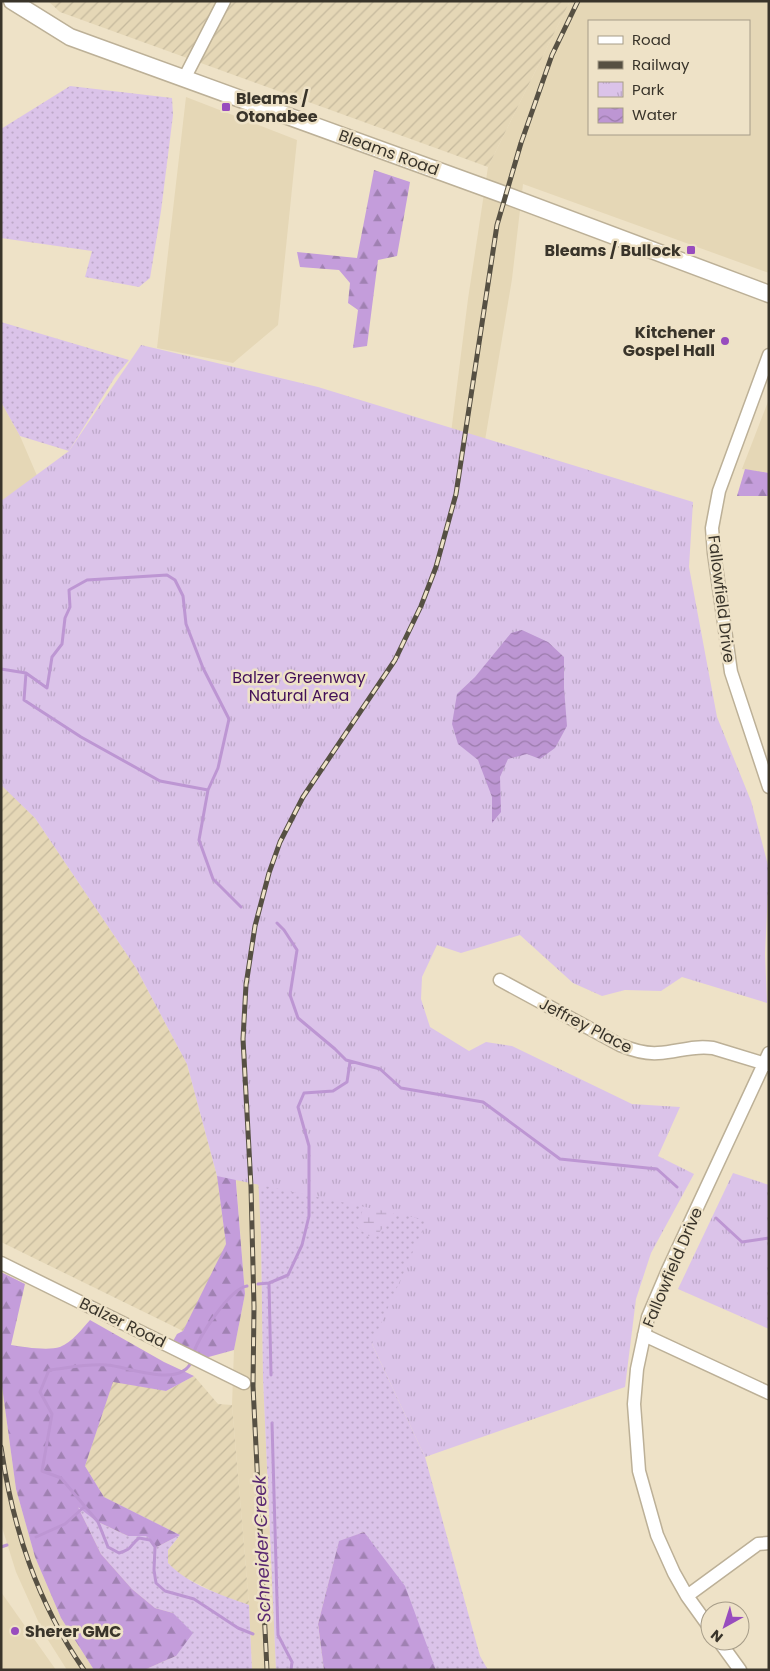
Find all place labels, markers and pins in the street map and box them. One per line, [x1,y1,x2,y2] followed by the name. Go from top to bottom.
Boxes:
[236,87,318,128] place label: Bleams / Otonabee
[220,101,232,113] marker: Bleams / Otonabee
[545,239,681,262] place label: Bleams / Bullock
[685,244,697,256] marker: Bleams / Bullock
[623,321,715,362] place label: Kitchener Gospel Hall
[719,335,731,347] marker: Kitchener Gospel Hall
[25,1620,122,1643] place label: Sherer GMC
[9,1625,21,1637] marker: Sherer GMC

